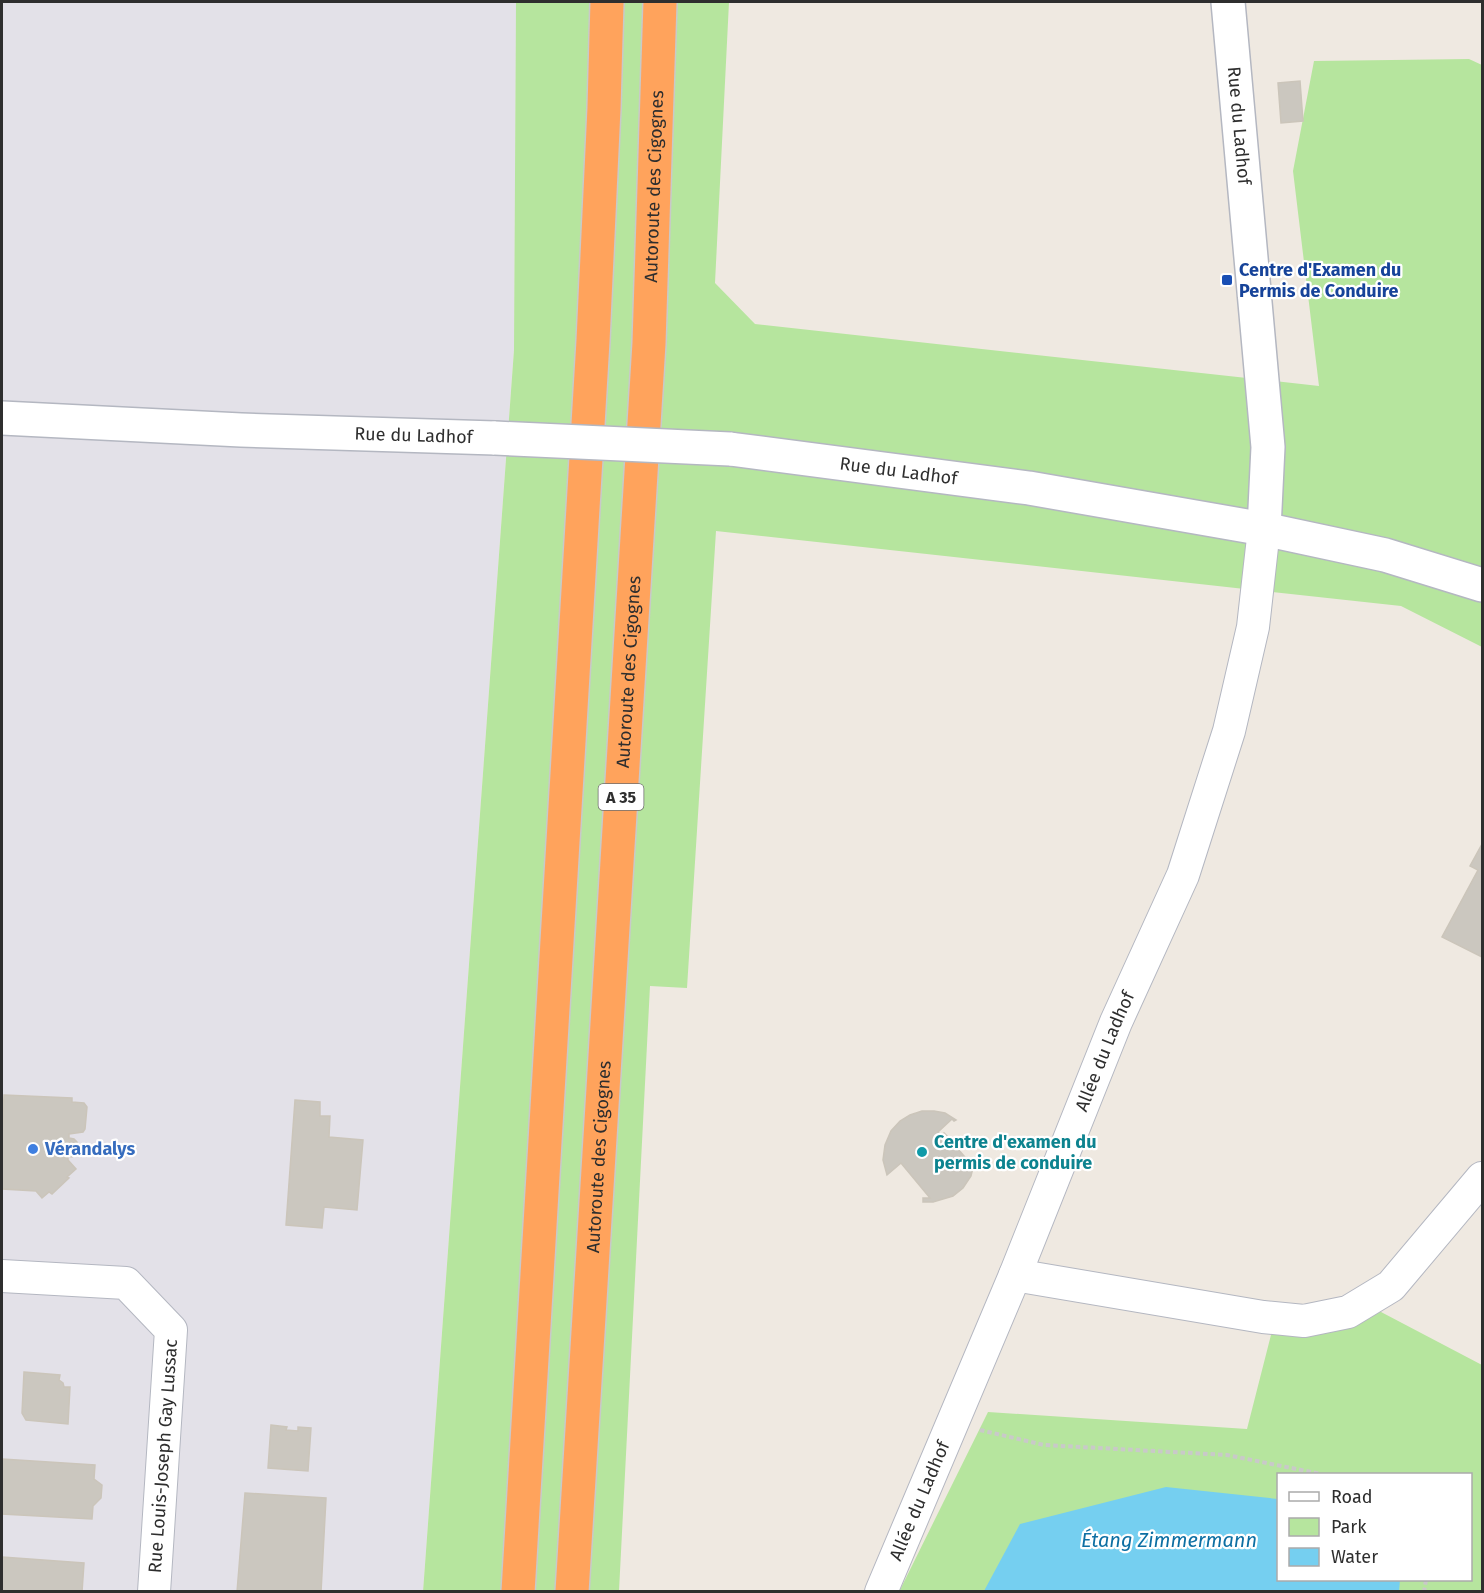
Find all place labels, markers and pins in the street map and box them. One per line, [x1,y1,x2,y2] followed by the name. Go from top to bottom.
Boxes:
[1239,259,1401,302] place label: Centre d'Examen du Permis de Conduire
[1220,273,1234,287] marker: Centre d'Examen du Permis de Conduire
[934,1131,1096,1174] place label: Centre d'examen du permis de conduire
[44,1138,135,1160] place label: Vérandalys
[26,1142,40,1156] marker: Vérandalys
[915,1145,929,1159] marker: Centre d'examen du permis de conduire

